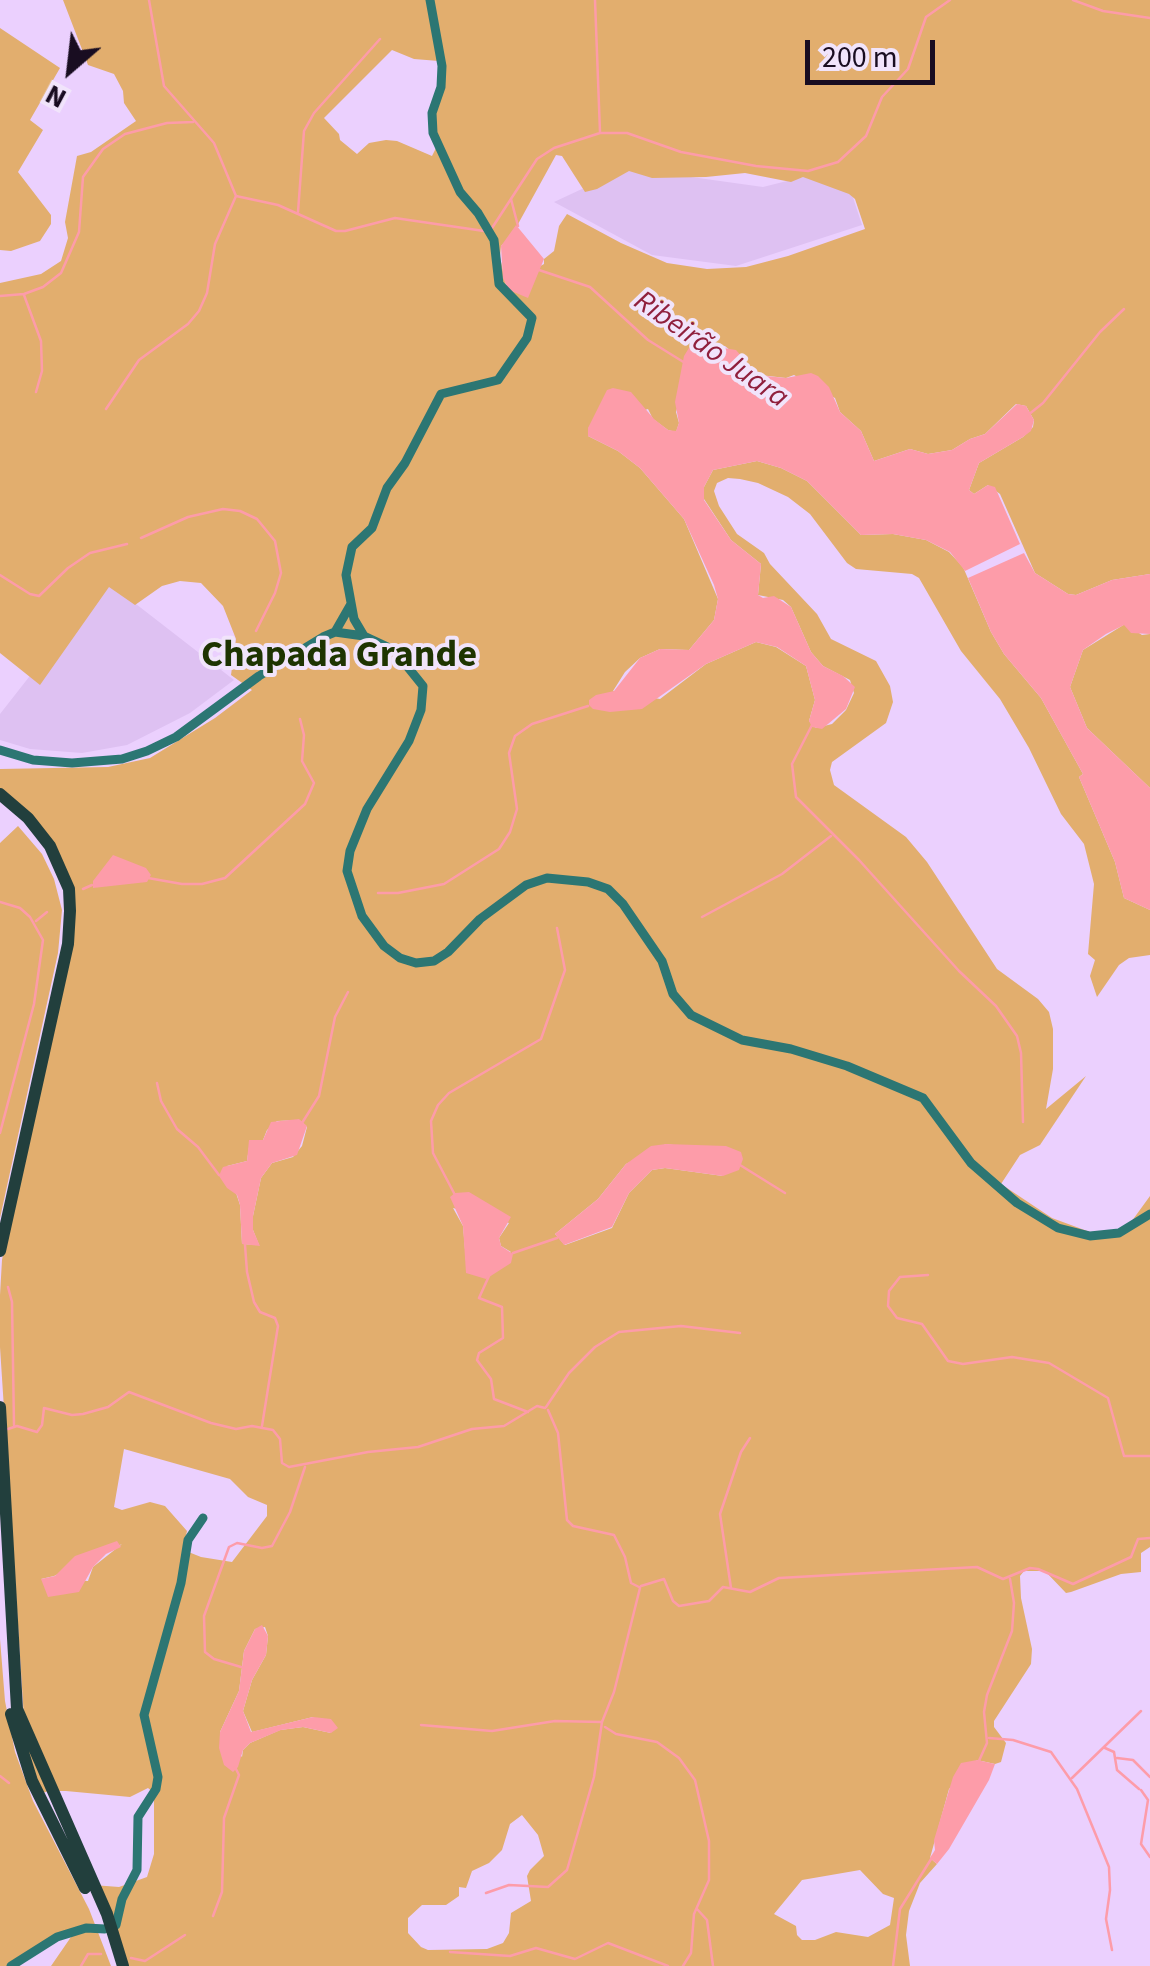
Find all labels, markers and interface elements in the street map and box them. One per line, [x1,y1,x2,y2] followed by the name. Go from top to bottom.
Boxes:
[20,20,120,120] north arrow
[810,20,940,82] scale bar
[822,36,898,79] text: 200 m
[38,74,74,119] text: N
[626,285,794,417] water label: Ribeirão Juara
[201,635,477,681] district label: Chapada Grande

